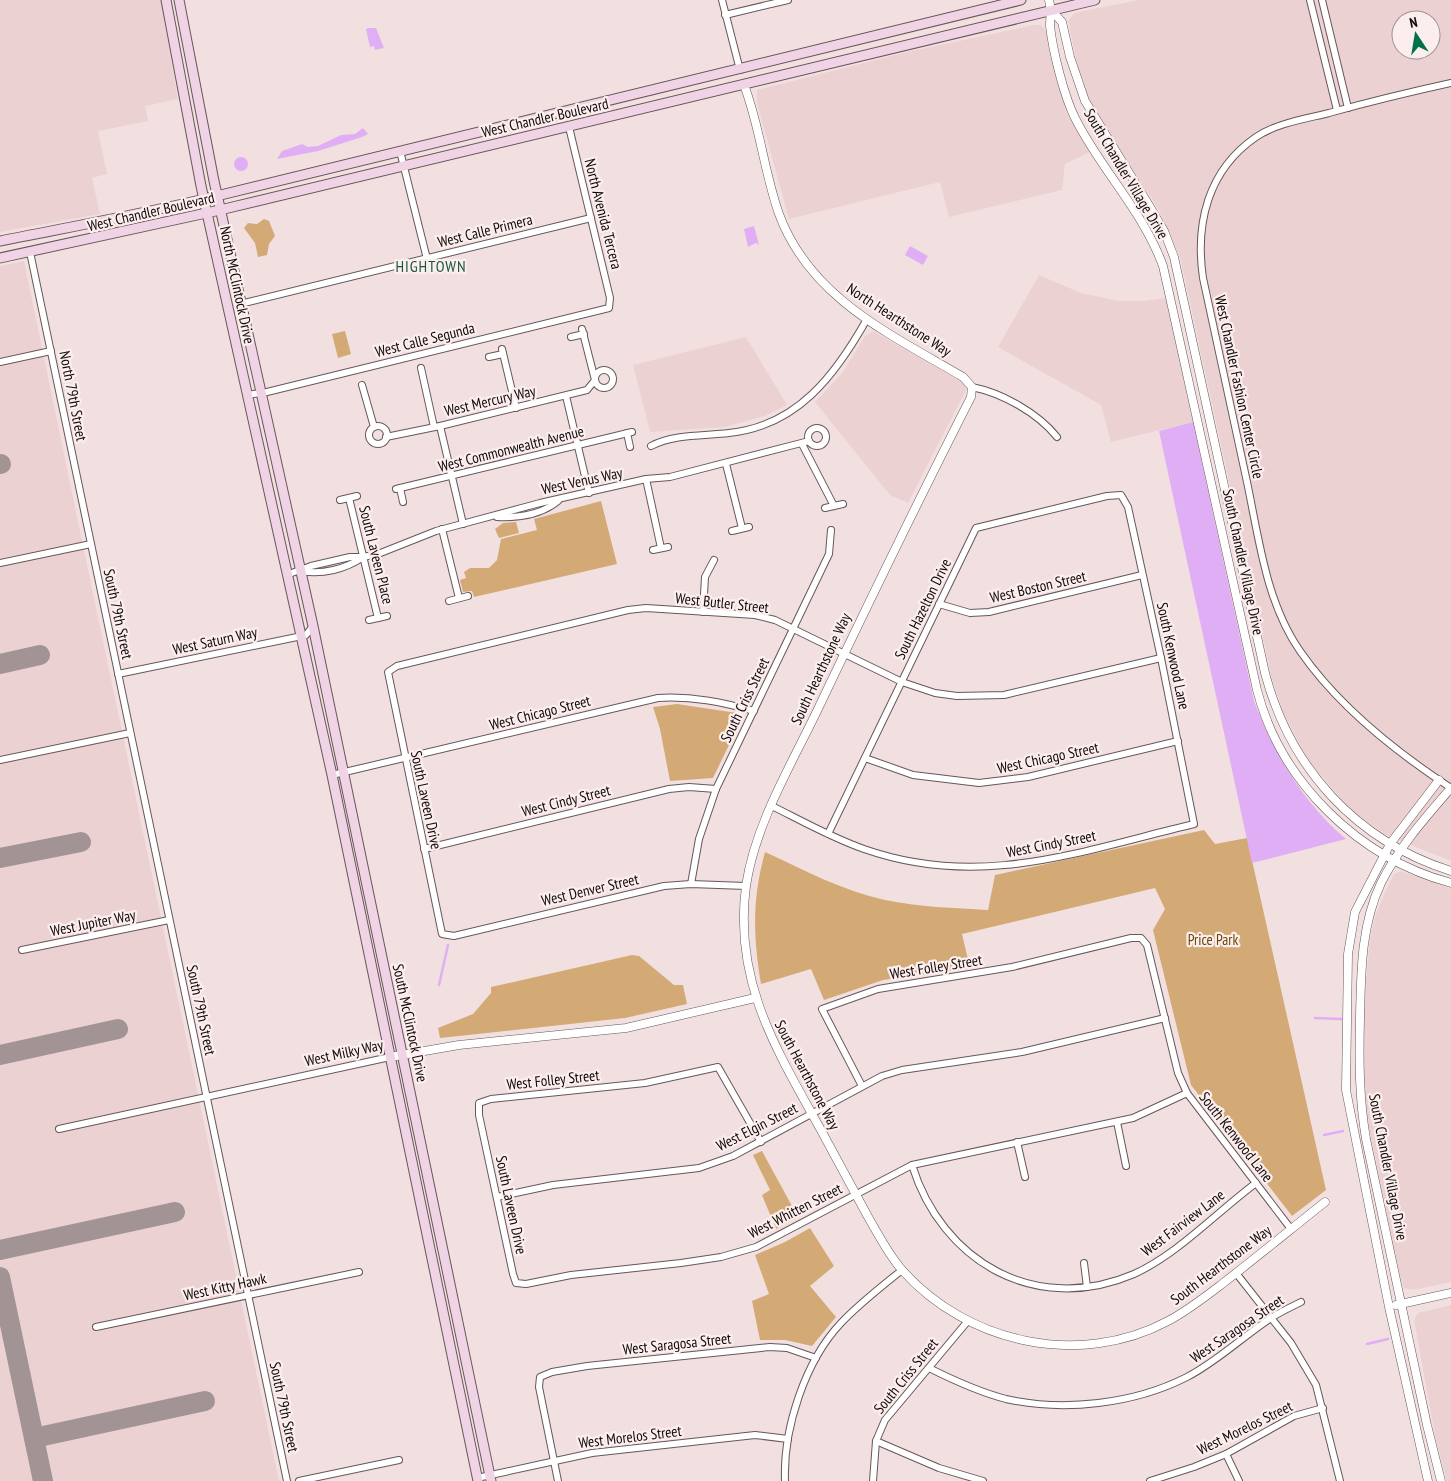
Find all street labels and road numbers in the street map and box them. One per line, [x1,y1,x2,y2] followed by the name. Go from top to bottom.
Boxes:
[480,94,610,141] street label: West Chandler Boulevard
[1080,105,1173,242] street label: South Chandler Village Drive
[581,157,626,271] street label: North Avenida Tercera
[86,188,216,235] street label: West Chandler Boulevard
[436,210,534,251] street label: West Calle Primera
[216,224,259,345] street label: North McClintock Drive
[843,279,955,361] street label: North Hearthstone Way
[1211,293,1268,480] street label: West Chandler Fashion Center Circle
[373,318,477,361] street label: West Calle Segunda
[55,349,92,443] street label: North 79th Street
[442,381,538,420] street label: West Mercury Way
[436,421,586,476] street label: West Commonwealth Avenue
[540,463,625,498] street label: West Venus Way
[1219,487,1268,637] street label: South Chandler Village Drive
[355,504,398,606] street label: South Laveen Place
[890,555,955,662] street label: South Hazelton Drive
[988,566,1088,607] street label: West Boston Street
[100,567,137,661] street label: South 79th Street
[674,588,770,617] street label: West Butler Street
[1153,601,1194,711] street label: South Kenwood Lane
[786,610,855,728] street label: South Hearthstone Way
[171,622,259,659] street label: West Saturn Way
[716,654,773,745] street label: South Criss Street
[487,691,592,734] street label: West Chicago Street
[995,737,1100,778] street label: West Chicago Street
[407,749,446,851] street label: South Laveen Drive
[520,780,612,821] street label: West Cindy Street
[1005,826,1097,861] street label: West Cindy Street
[539,869,640,910] street label: West Denver Street
[49,905,138,940] street label: West Jupiter Way
[888,950,983,983] street label: West Folley Street
[389,962,432,1084] street label: South McClintock Drive
[183,963,220,1057] street label: South 79th Street
[771,1017,844,1133] street label: South Hearthstone Way
[303,1035,385,1070] street label: West Milky Way
[506,1065,600,1094] street label: West Folley Street
[1195,1088,1277,1186] street label: South Kenwood Lane
[1365,1092,1412,1242] street label: South Chandler Village Drive
[713,1098,801,1155] street label: West Elgin Street
[492,1154,531,1256] street label: South Laveen Drive
[745,1179,845,1242] street label: West Whitten Street
[1137,1185,1228,1260] street label: West Fairview Lane
[1167,1220,1275,1309] street label: South Hearthstone Way
[182,1268,268,1305] street label: West Kitty Hawk
[1186,1290,1287,1367] street label: West Saragosa Street
[622,1328,732,1359] street label: West Saragosa Street
[869,1334,942,1417] street label: South Criss Street
[266,1360,303,1454] street label: South 79th Street
[1194,1396,1296,1459] street label: West Morelos Street
[577,1421,683,1452] street label: West Morelos Street

